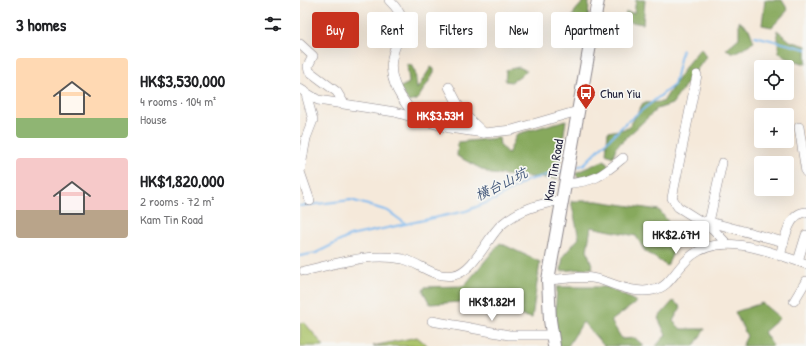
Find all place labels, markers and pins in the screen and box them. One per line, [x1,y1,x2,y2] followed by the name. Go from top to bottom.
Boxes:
[575,82,597,110] bus stop icon: Chun Yiu
[600,84,641,102] place label: Chun Yiu
[399,102,481,136] pin: HK$3.53M
[635,221,717,255] pin: HK$2.67M
[451,288,533,322] pin: HK$1.82M

